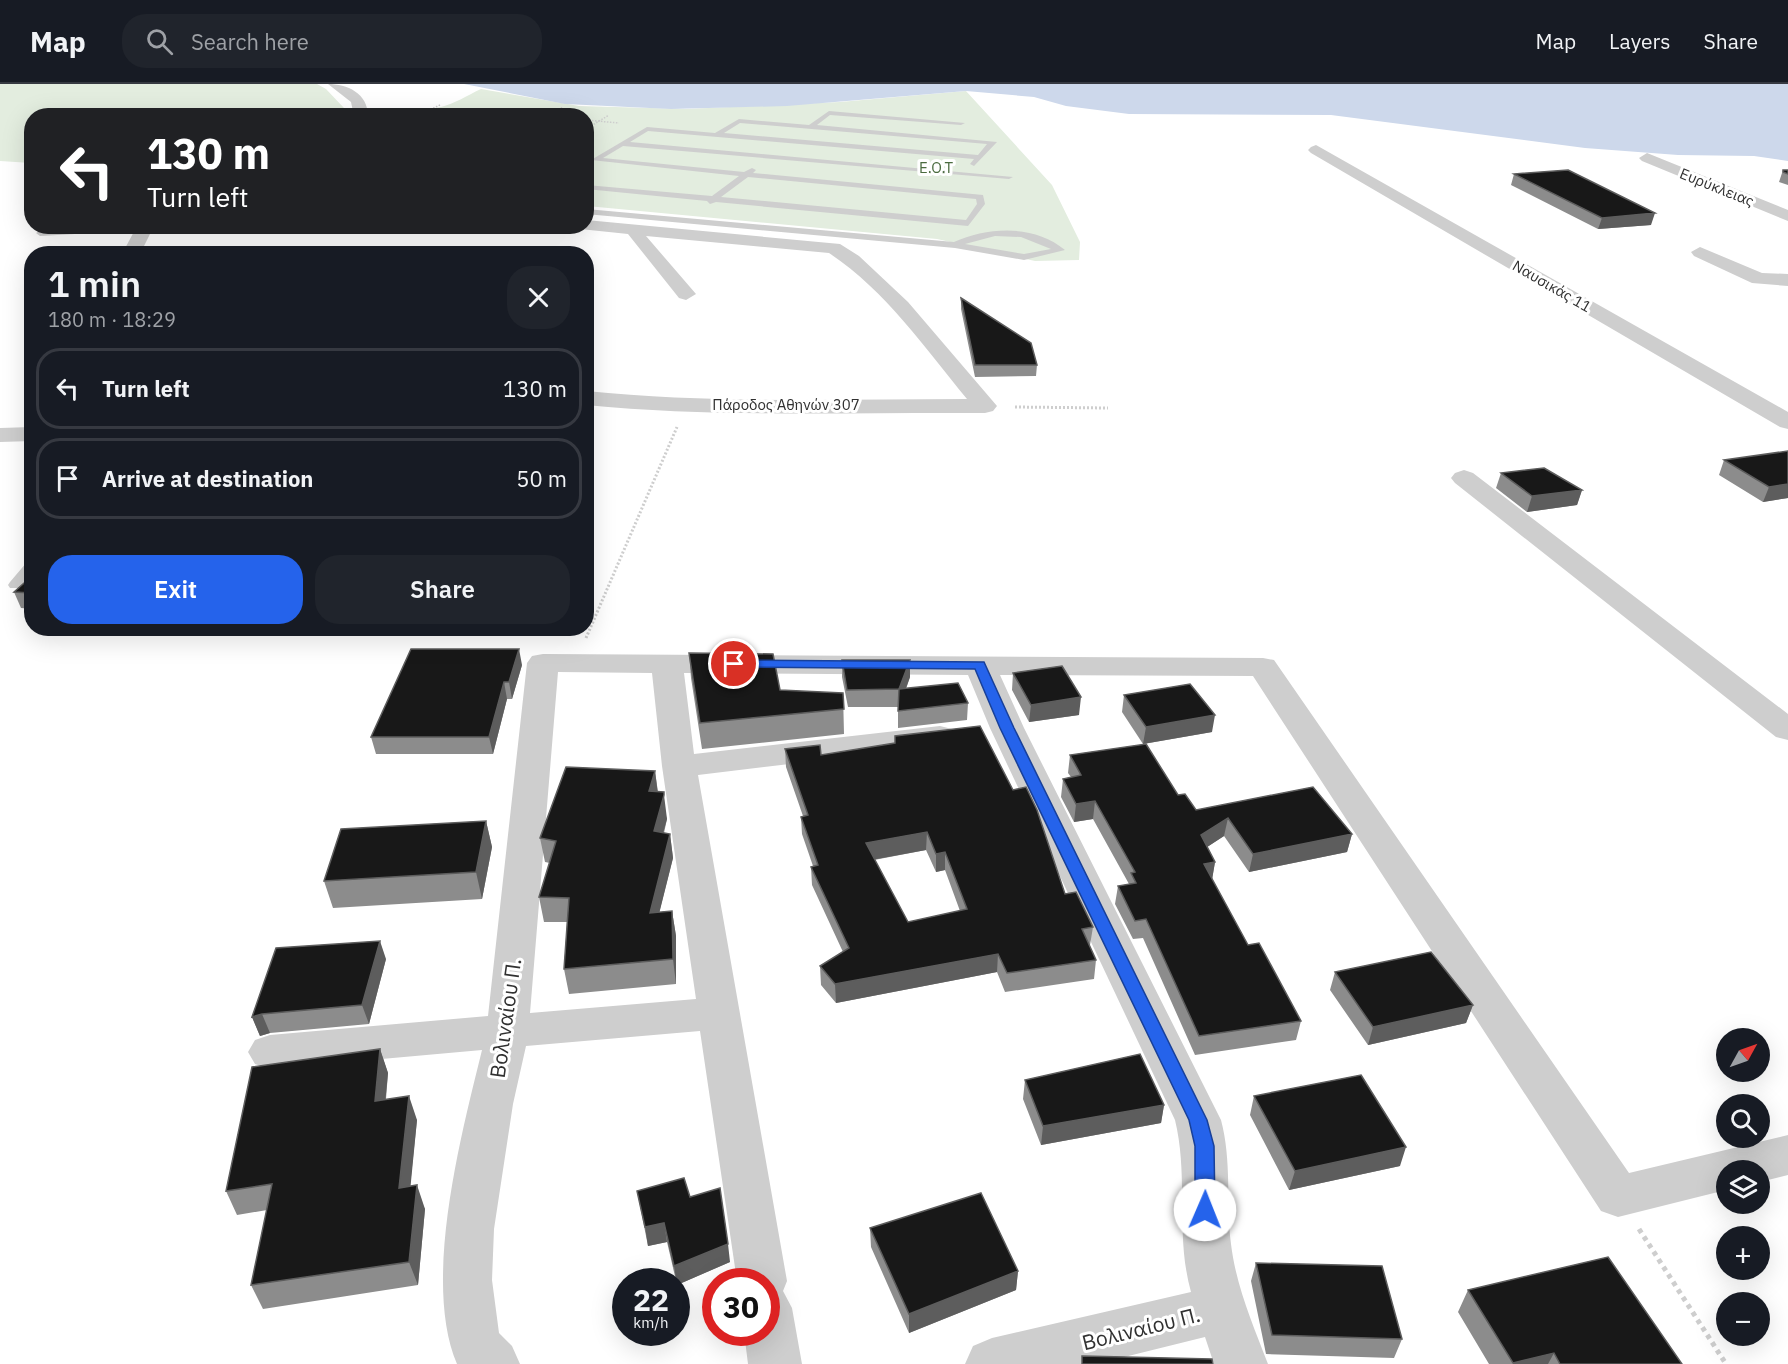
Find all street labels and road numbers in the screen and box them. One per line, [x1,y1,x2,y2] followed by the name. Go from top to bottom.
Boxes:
[1677,164,1757,210] street label: Ευρύκλειας
[1509,256,1595,316] street label: Ναυσικάς 11
[712,395,860,414] street label: Πάροδος Αθηνών 307
[483,956,527,1080] street label: Βολιναίου Π.
[1079,1300,1203,1356] street label: Βολιναίου Π.

